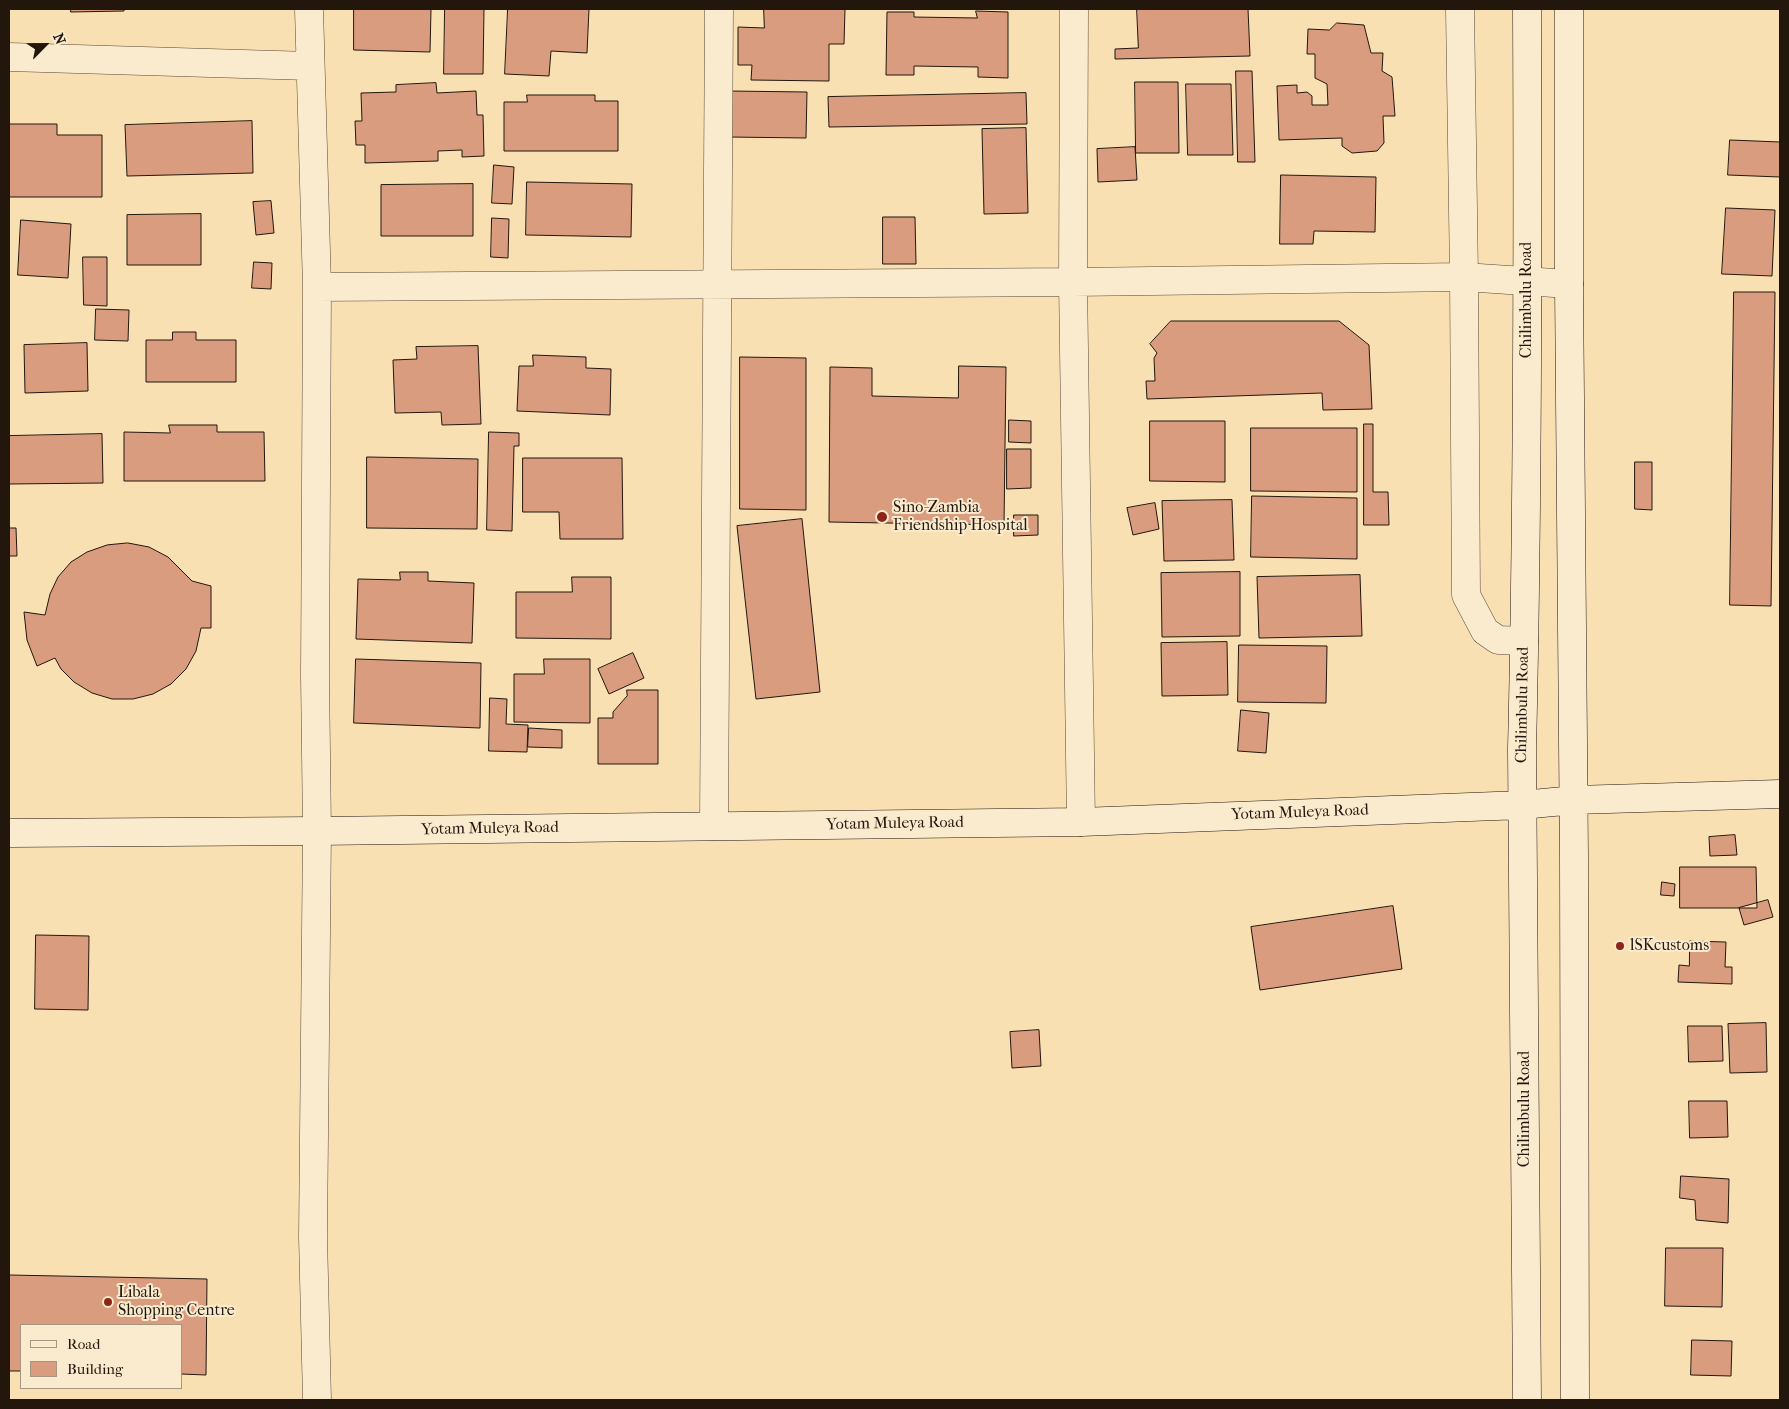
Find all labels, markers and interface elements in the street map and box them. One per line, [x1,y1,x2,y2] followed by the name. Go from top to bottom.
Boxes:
[20,20,70,70] north arrow
[49,31,69,47] text: N
[1517,242,1537,358] street label: Chilimbulu Road
[893,498,1028,536] place label: Sino-Zambia Friendship Hospital
[875,510,889,524] marker: Sino-Zambia Friendship Hospital
[1512,647,1534,763] street label: Chilimbulu Road
[1231,801,1369,825] street label: Yotam Muleya Road
[826,813,964,835] street label: Yotam Muleya Road
[421,818,559,840] street label: Yotam Muleya Road
[1630,936,1709,956] place label: lSKcustoms
[1614,940,1626,952] marker: lSKcustoms
[1515,1051,1535,1167] street label: Chilimbulu Road
[118,1283,235,1321] place label: Libala Shopping Centre
[102,1296,114,1308] marker: Libala Shopping Centre
[20,1324,182,1389] legend
[67,1335,100,1353] text: Road
[67,1360,123,1378] text: Building

